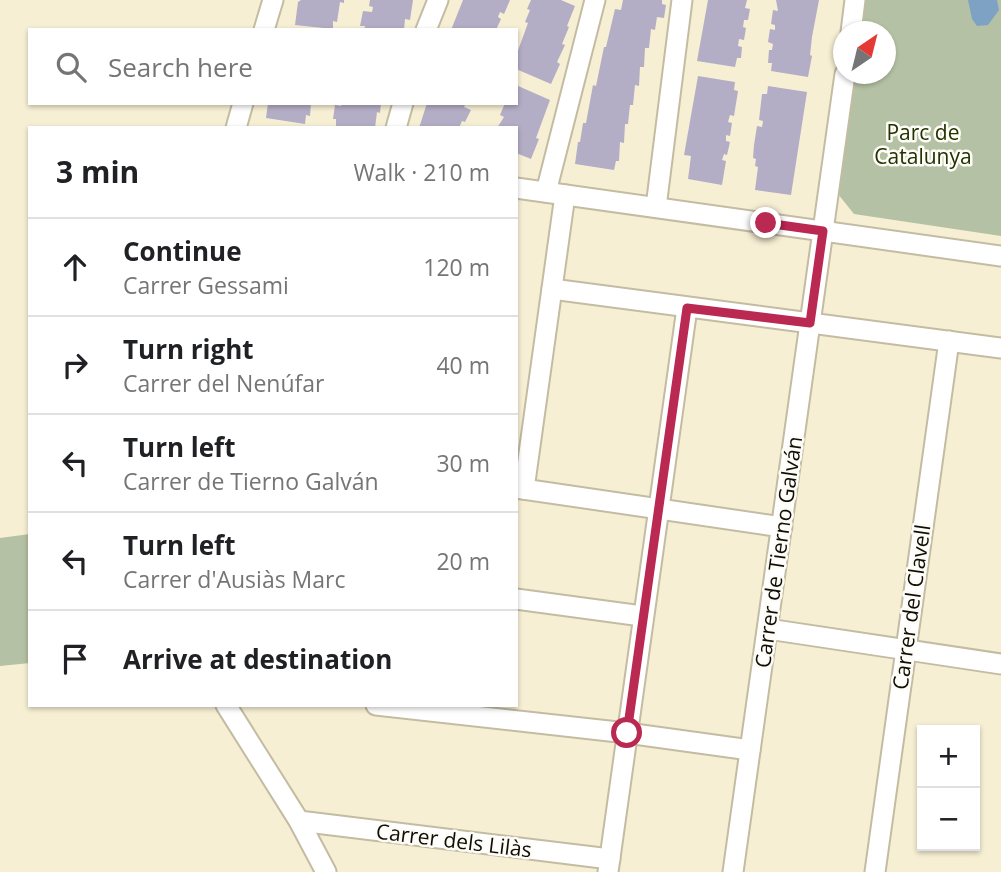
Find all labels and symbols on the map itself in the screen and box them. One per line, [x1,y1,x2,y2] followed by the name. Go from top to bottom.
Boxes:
[833,21,896,84] north arrow
[874,118,972,170] park label: Parc de Catalunya
[750,207,781,238] route end
[748,434,808,670] street label: Carrer de Tierno Galván
[886,523,936,691] street label: Carrer del Clavell
[611,717,642,748] route start
[375,817,533,863] street label: Carrer dels Lilàs

